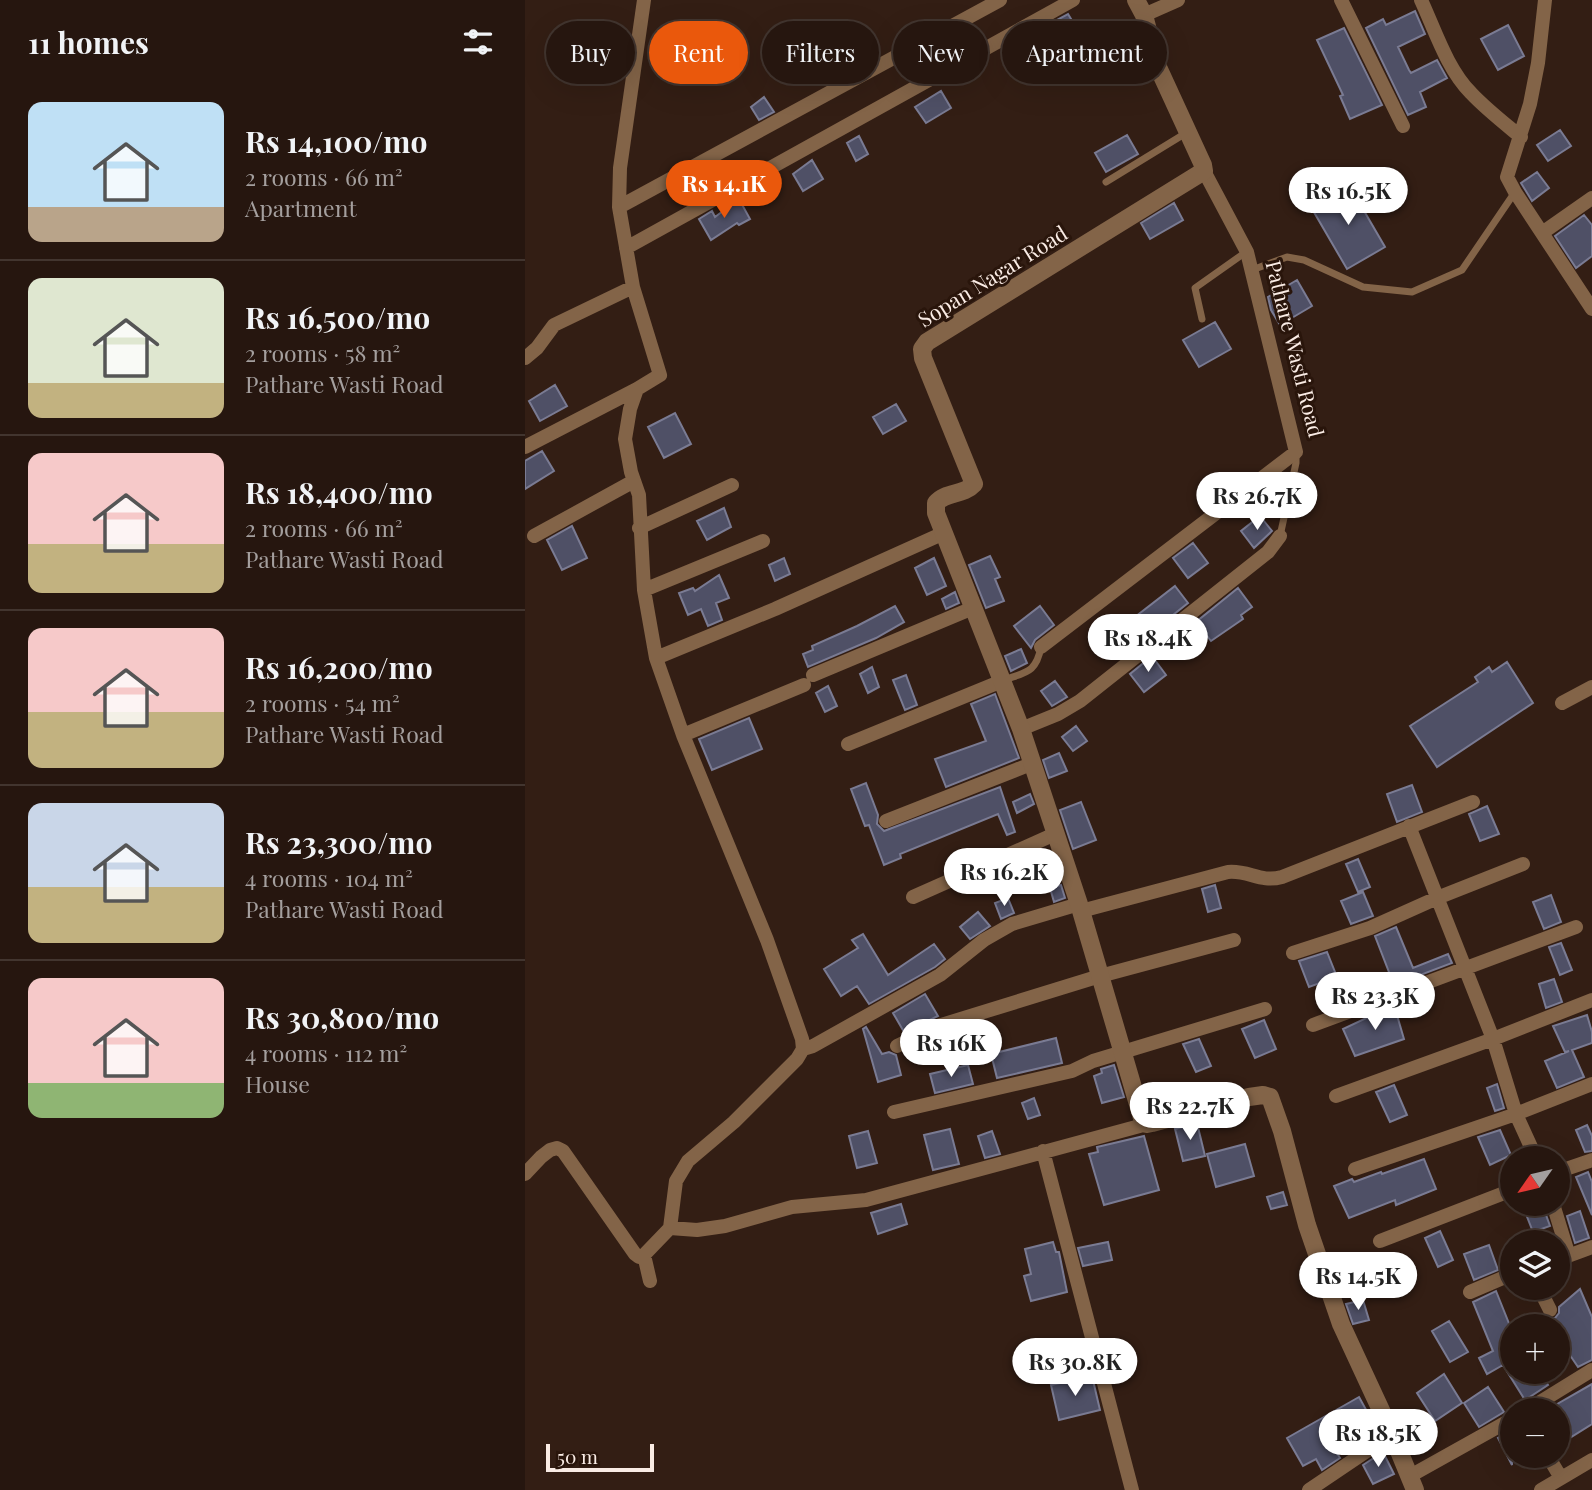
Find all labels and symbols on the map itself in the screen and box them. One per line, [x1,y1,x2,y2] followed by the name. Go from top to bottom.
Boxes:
[652,160,796,220] pin: Rs 14.1K
[1276,168,1420,227] pin: Rs 16.5K
[912,218,1072,333] street label: Sopan Nagar Road
[1260,257,1331,440] street label: Pathare Wasti Road
[1185,472,1329,532] pin: Rs 26.7K
[1076,614,1220,674] pin: Rs 18.4K
[932,848,1076,908] pin: Rs 16.2K
[1303,972,1447,1032] pin: Rs 23.3K
[894,1020,1008,1079] pin: Rs 16K
[1118,1082,1262,1142] pin: Rs 22.7K
[1500,1146,1570,1216] north arrow
[1286,1252,1430,1312] pin: Rs 14.5K
[1003,1338,1147,1398] pin: Rs 30.8K
[1306,1410,1450,1469] pin: Rs 18.5K
[546,1441,655,1473] scale bar

